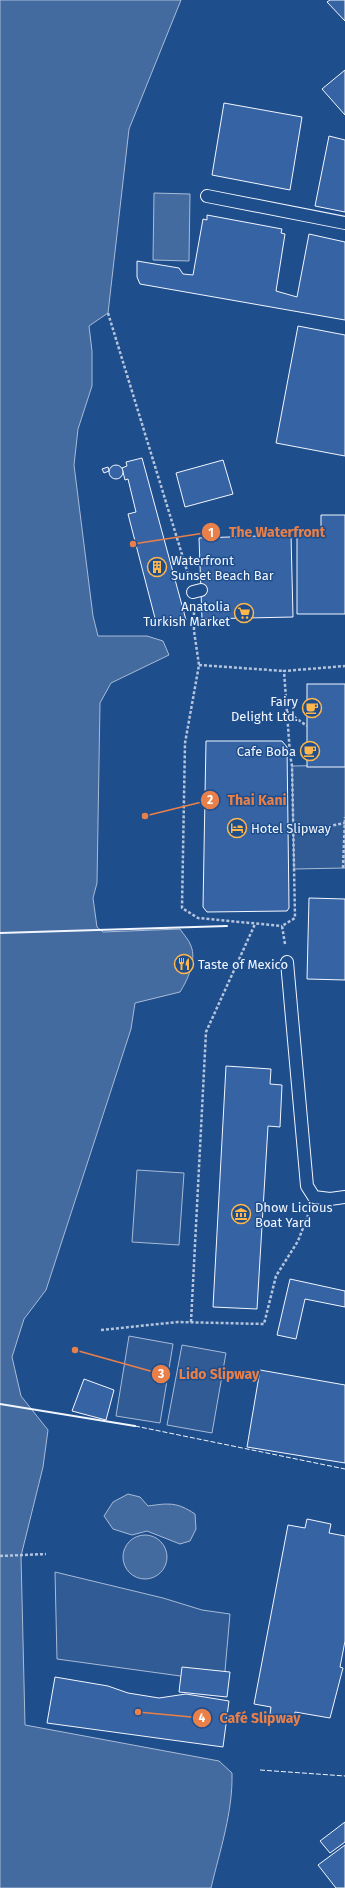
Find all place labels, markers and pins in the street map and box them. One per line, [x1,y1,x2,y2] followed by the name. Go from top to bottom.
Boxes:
[201,519,333,545] callout: The Waterfront
[171,553,274,583] place label: Waterfront Sunset Beach Bar
[146,556,168,578] building icon: Waterfront Sunset Beach Bar
[143,599,230,629] place label: Anatolia Turkish Market
[233,602,255,624] supermarket icon: Anatolia Turkish Market
[231,694,299,724] place label: Fairy Delight Ltd.
[301,697,323,719] cafe icon: Fairy Delight Ltd.
[299,740,321,762] cafe icon: Cafe Boba
[237,744,296,759] place label: Cafe Boba
[200,787,295,813] callout: Thai Kani
[226,817,248,839] hotel icon: Hotel Slipway
[251,821,332,836] place label: Hotel Slipway
[173,953,195,975] restaurant icon: Taste of Mexico
[198,957,288,972] place label: Taste of Mexico
[255,1200,333,1230] place label: Dhow Licious Boat Yard
[230,1203,252,1225] museum icon: Dhow Licious Boat Yard
[151,1361,267,1387] callout: Lido Slipway
[192,1705,309,1731] callout: Café Slipway

